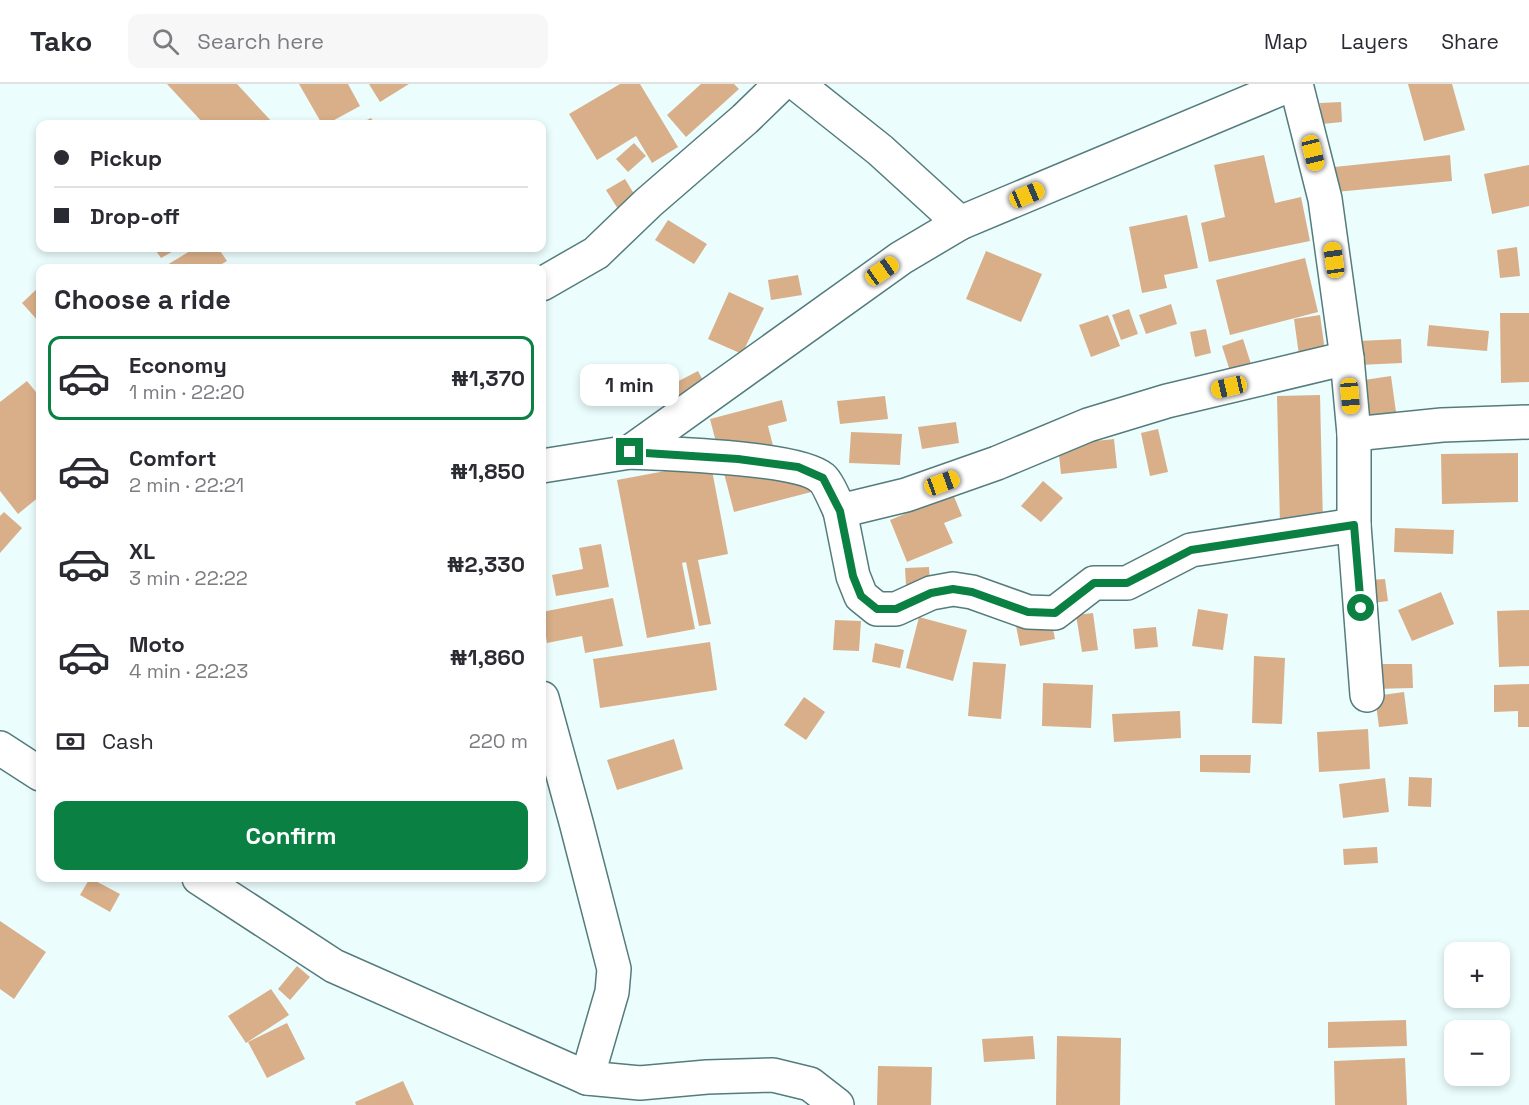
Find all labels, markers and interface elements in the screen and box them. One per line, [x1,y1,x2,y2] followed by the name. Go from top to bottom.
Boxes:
[128,14,548,68] search box
[30,23,92,59] text: Tako
[149,25,182,58] icon: search
[197,27,324,55] text: Search here
[1264,28,1308,55] text: Map
[1341,28,1408,55] text: Layers
[1441,28,1499,55] text: Share
[1300,133,1326,173] car
[90,144,162,172] text: Pickup
[1007,180,1047,210] car
[90,202,180,230] text: Drop-off
[1323,241,1345,279] car
[862,253,902,289] car
[54,282,231,317] text: Choose a ride
[57,351,111,405] icon: car
[129,351,227,379] text: Economy
[451,364,525,392] text: ₦1,370
[580,365,680,407] callout: 1 min
[605,372,654,398] text: 1 min
[1209,374,1249,400] car
[1339,377,1361,415] car
[129,379,245,405] text: 1 min · 22:20
[616,438,643,465] route end
[57,444,111,498] icon: car
[129,444,217,472] text: Comfort
[450,457,525,485] text: ₦1,850
[922,468,962,498] car
[129,472,244,498] text: 2 min · 22:21
[57,537,111,591] icon: car
[129,537,155,565] text: XL
[447,550,525,578] text: ₦2,330
[129,565,248,591] text: 3 min · 22:22
[1347,594,1374,621] route start
[57,630,111,684] icon: car
[129,630,185,658] text: Moto
[450,643,525,671] text: ₦1,860
[129,658,248,684] text: 4 min · 22:23
[54,725,87,758] icon: cash
[102,727,154,755] text: Cash
[469,728,528,754] text: 220 m
[54,801,528,870] button: Confirm
[1444,942,1510,1086] map controls
[1444,942,1510,1008] button: +
[1444,1020,1510,1086] button: −

